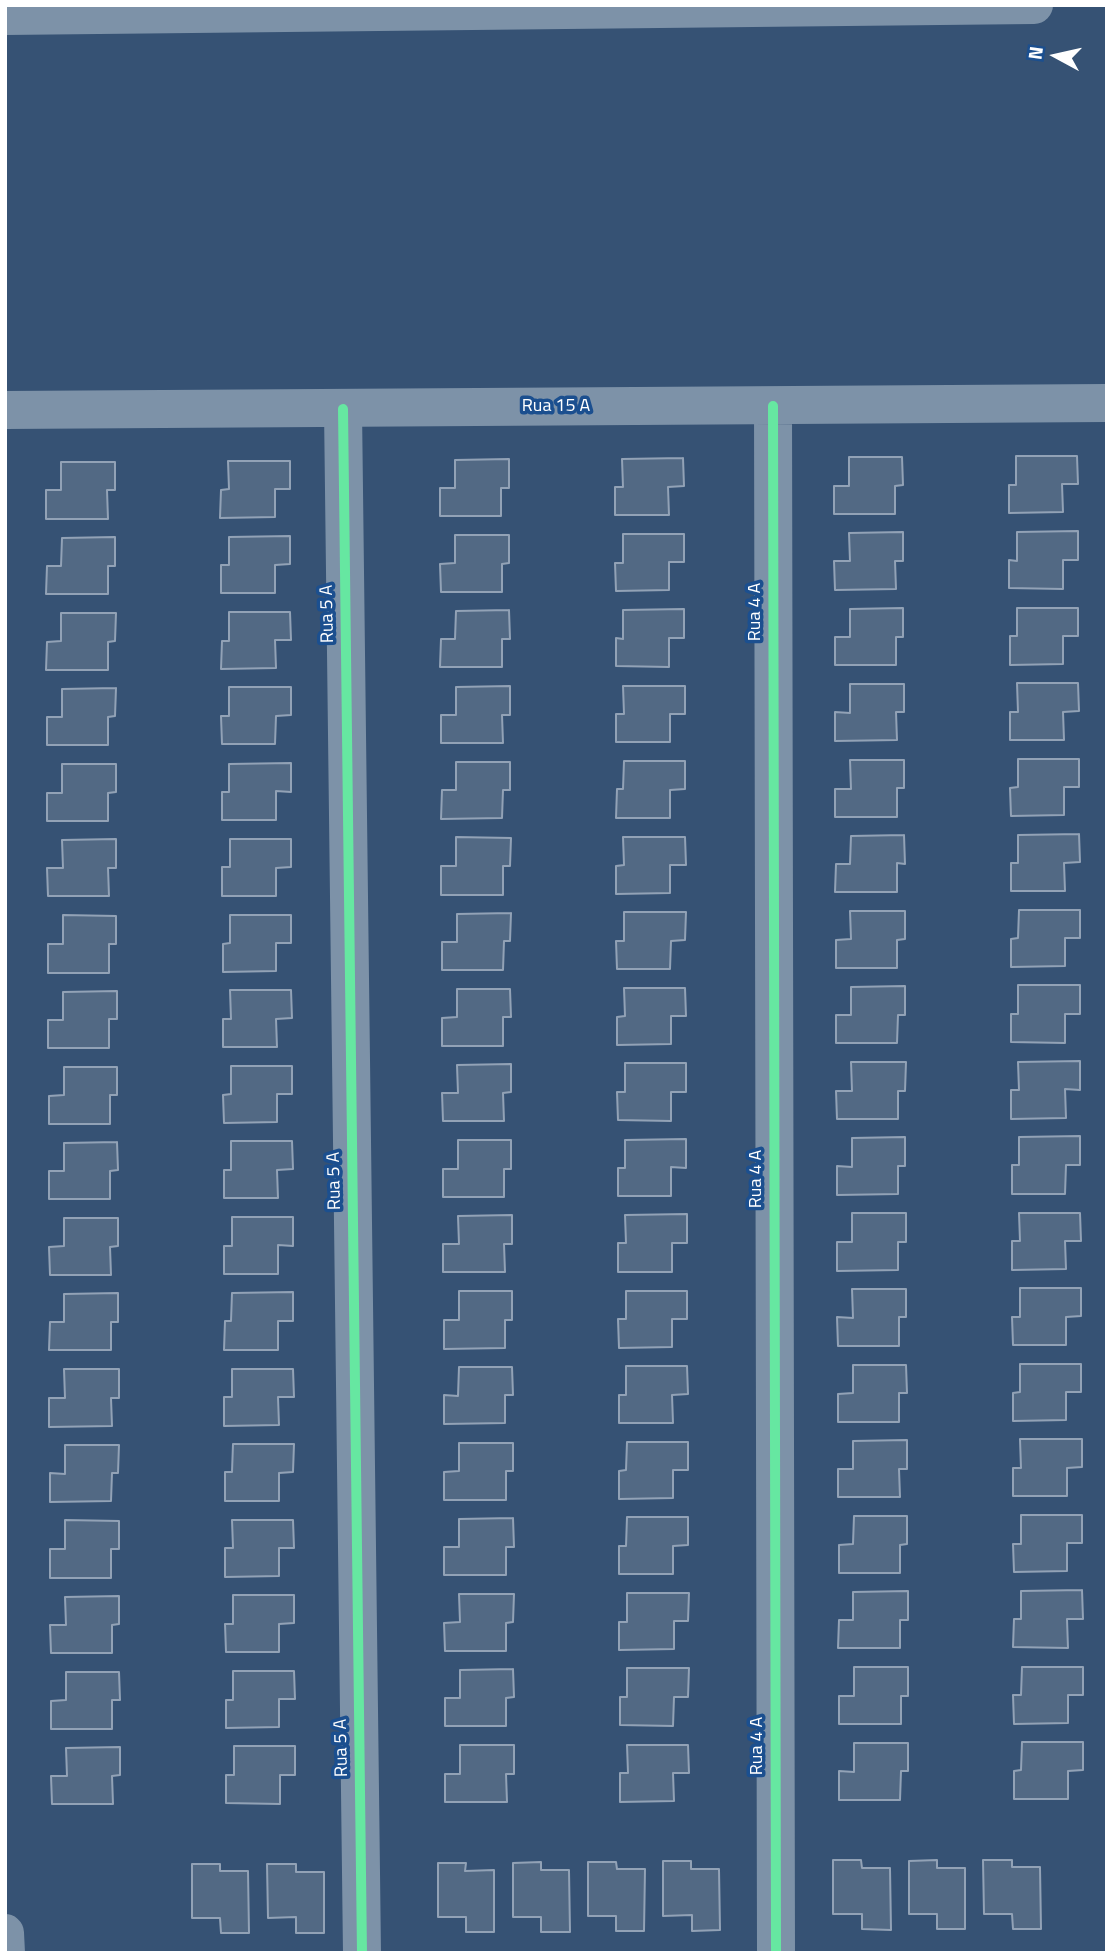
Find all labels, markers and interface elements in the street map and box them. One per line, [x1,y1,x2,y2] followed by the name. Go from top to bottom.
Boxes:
[1021,21,1091,91] north arrow
[1019,44,1050,62] text: N
[522,396,590,418] street label: Rua 15 A
[745,583,767,641] street label: Rua 4 A
[317,585,339,643] street label: Rua 5 A
[746,1150,768,1208] street label: Rua 4 A
[324,1152,346,1210] street label: Rua 5 A
[747,1717,769,1775] street label: Rua 4 A
[331,1719,353,1777] street label: Rua 5 A

